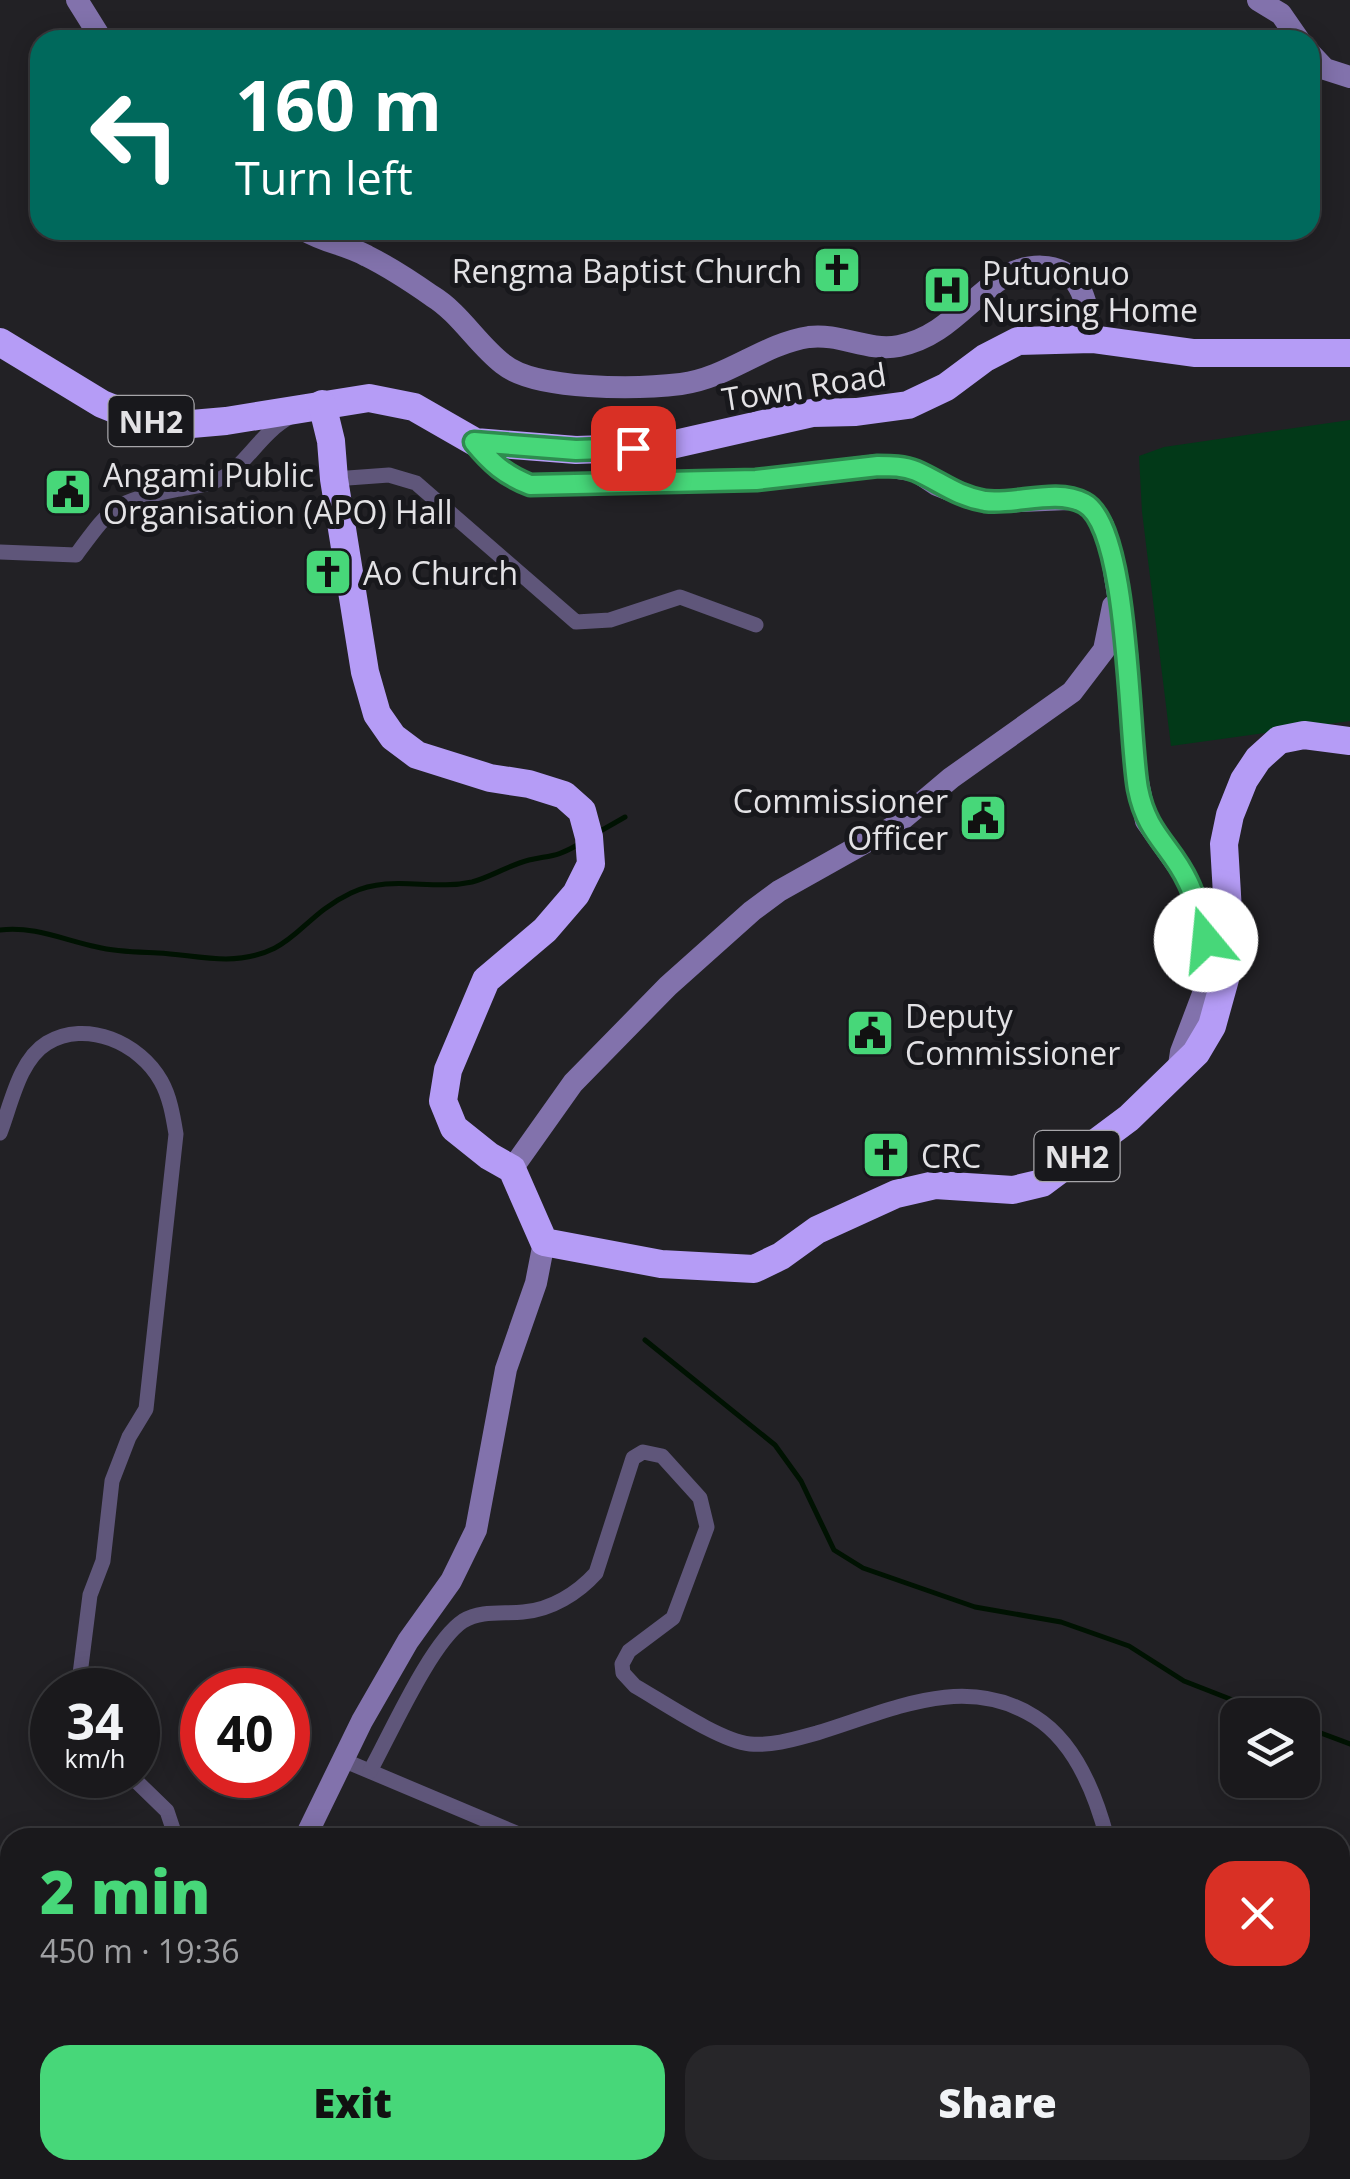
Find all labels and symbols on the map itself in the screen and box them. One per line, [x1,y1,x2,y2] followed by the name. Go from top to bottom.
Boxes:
[811,244,863,296] church icon: Rengma Baptist Church
[452,249,802,292] place label: Rengma Baptist Church
[982,251,1198,331] place label: Putuonuo Nursing Home
[921,264,973,316] hospital icon: Putuonuo Nursing Home
[719,352,889,420] street label: Town Road
[108,396,194,446] road number: NH2
[591,406,676,491] pin
[103,453,453,533] place label: Angami Public Organisation (APO) Hall
[42,466,94,518] public building icon: Angami Public Organisation (APO) Hall
[302,546,354,598] church icon: Ao Church
[363,551,518,594] place label: Ao Church
[733,779,948,859] place label: Commissioner Officer
[957,792,1009,844] public building icon: Commissioner Officer
[1154,888,1258,992] position arrow
[905,994,1120,1074] place label: Deputy Commissioner
[844,1007,896,1059] public building icon: Deputy Commissioner
[860,1129,912,1181] church icon: CRC
[1034,1131,1120,1181] road number: NH2
[921,1134,981,1177] place label: CRC
[180,1668,310,1798] speed limit sign: 40

